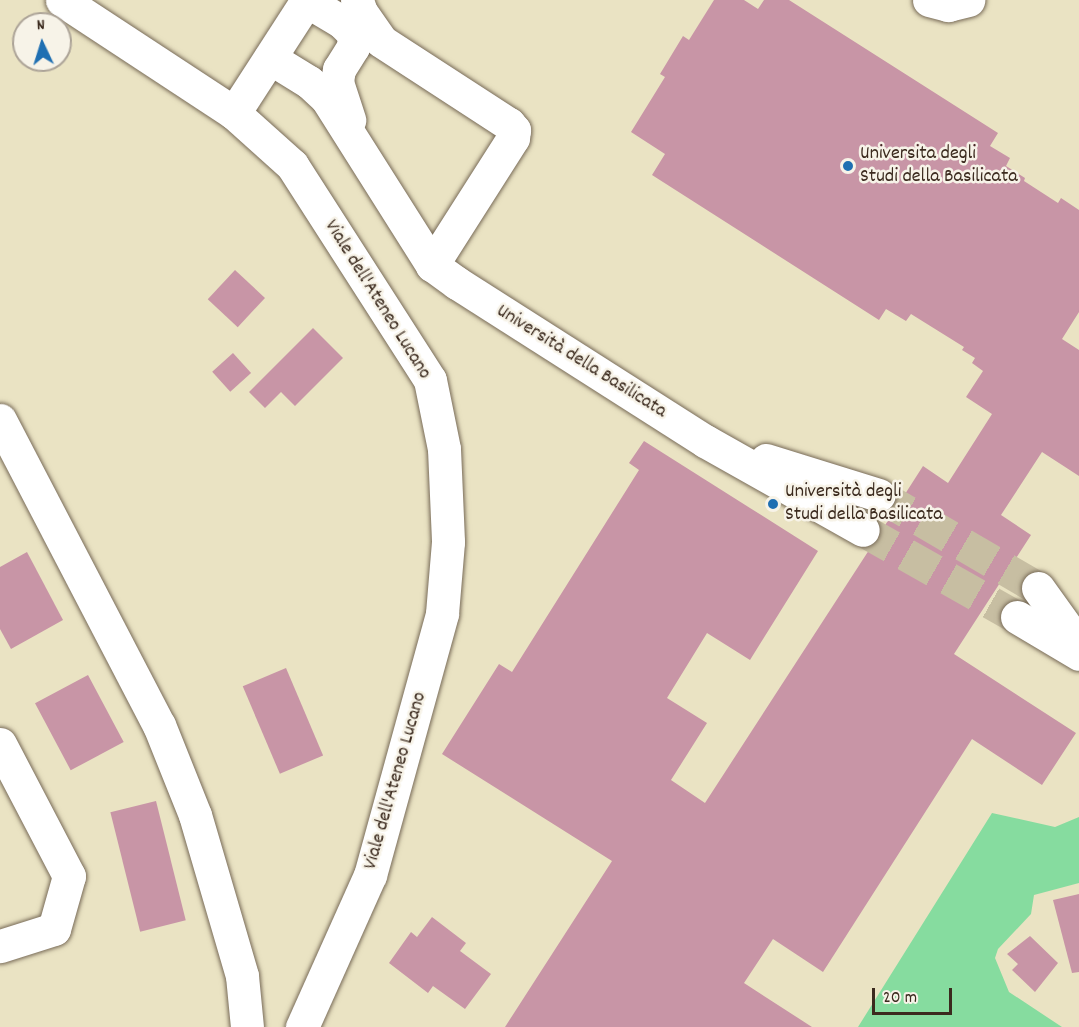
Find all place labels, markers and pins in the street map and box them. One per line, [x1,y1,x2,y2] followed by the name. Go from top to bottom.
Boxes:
[860,142,1018,189] place label: Universita degli Studi della Basilicata
[841,159,855,173] marker: Universita degli Studi della Basilicata
[785,480,943,527] place label: Università degli Studi della Basilicata
[766,497,780,511] marker: Università degli Studi della Basilicata

